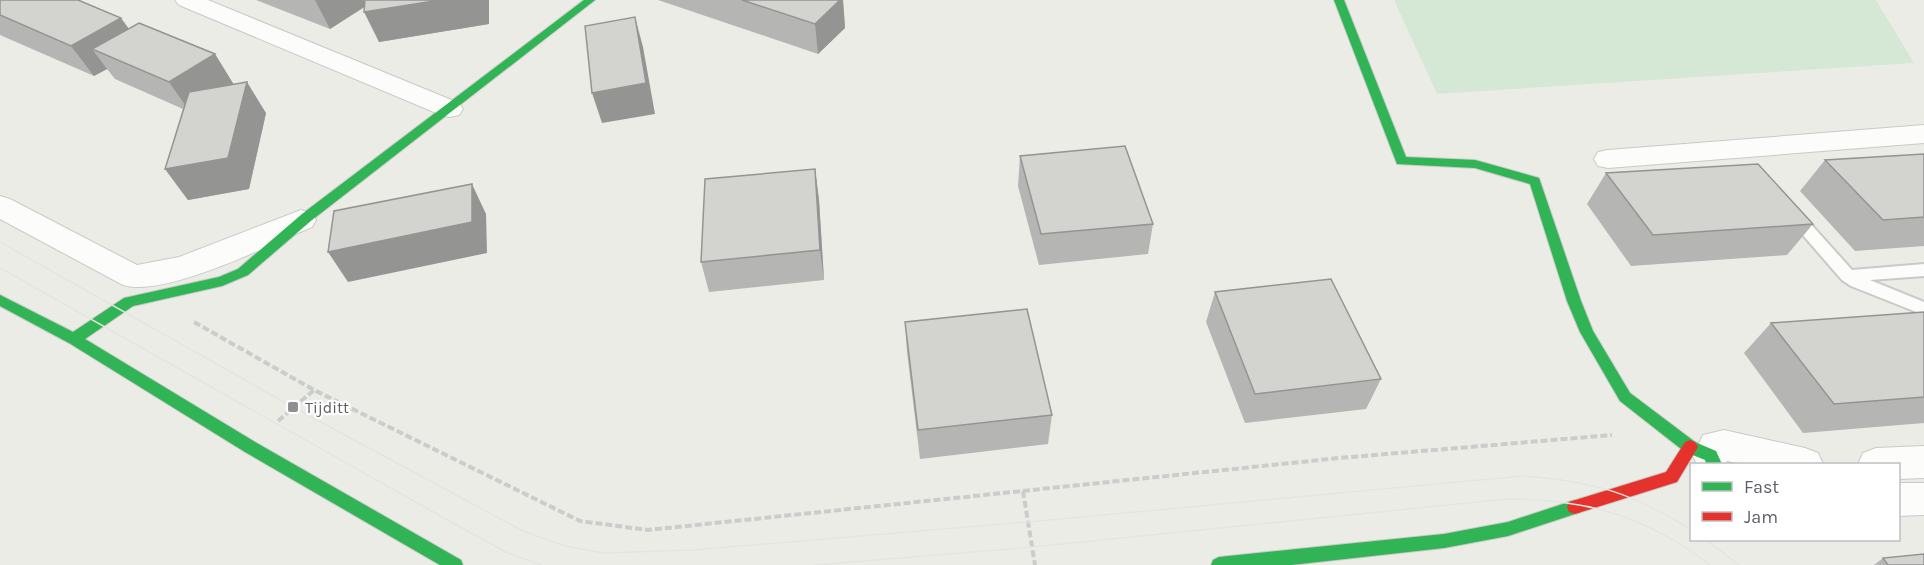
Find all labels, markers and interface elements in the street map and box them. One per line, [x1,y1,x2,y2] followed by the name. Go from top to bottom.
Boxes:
[305,398,349,417] place label: Tijditt
[286,400,300,414] marker: Tijditt
[1690,463,1900,541] legend
[1744,476,1779,498] text: Fast
[1744,506,1778,528] text: Jam

